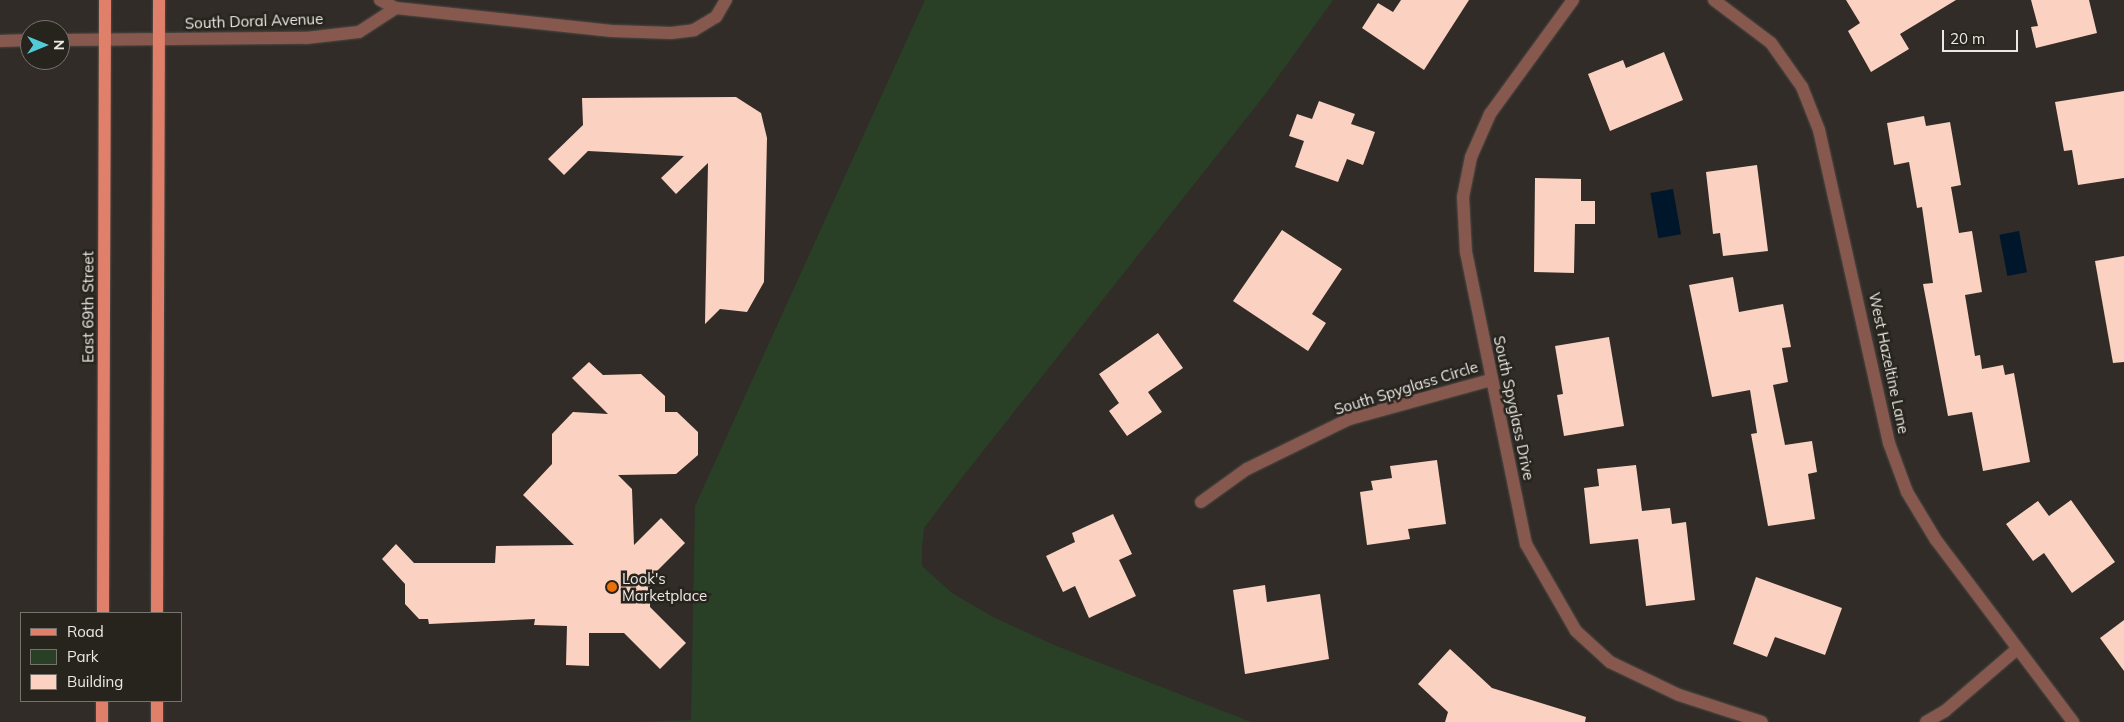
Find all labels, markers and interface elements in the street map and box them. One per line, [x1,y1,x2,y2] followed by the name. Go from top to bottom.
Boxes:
[185,10,323,32] street label: South Doral Avenue
[20,20,70,70] north arrow
[1944,20,2020,52] scale bar
[1950,29,1985,48] text: 20 m
[50,40,68,50] text: N
[79,251,97,363] street label: East 69th Street
[1865,291,1913,435] street label: West Hazeltine Lane
[1490,334,1538,482] street label: South Spyglass Drive
[1332,358,1480,418] street label: South Spyglass Circle
[622,569,707,604] place label: Look's Marketplace
[606,581,618,593] marker: Look's Marketplace
[20,612,182,702] legend
[67,622,104,641] text: Road
[67,647,99,666] text: Park
[67,672,123,691] text: Building

